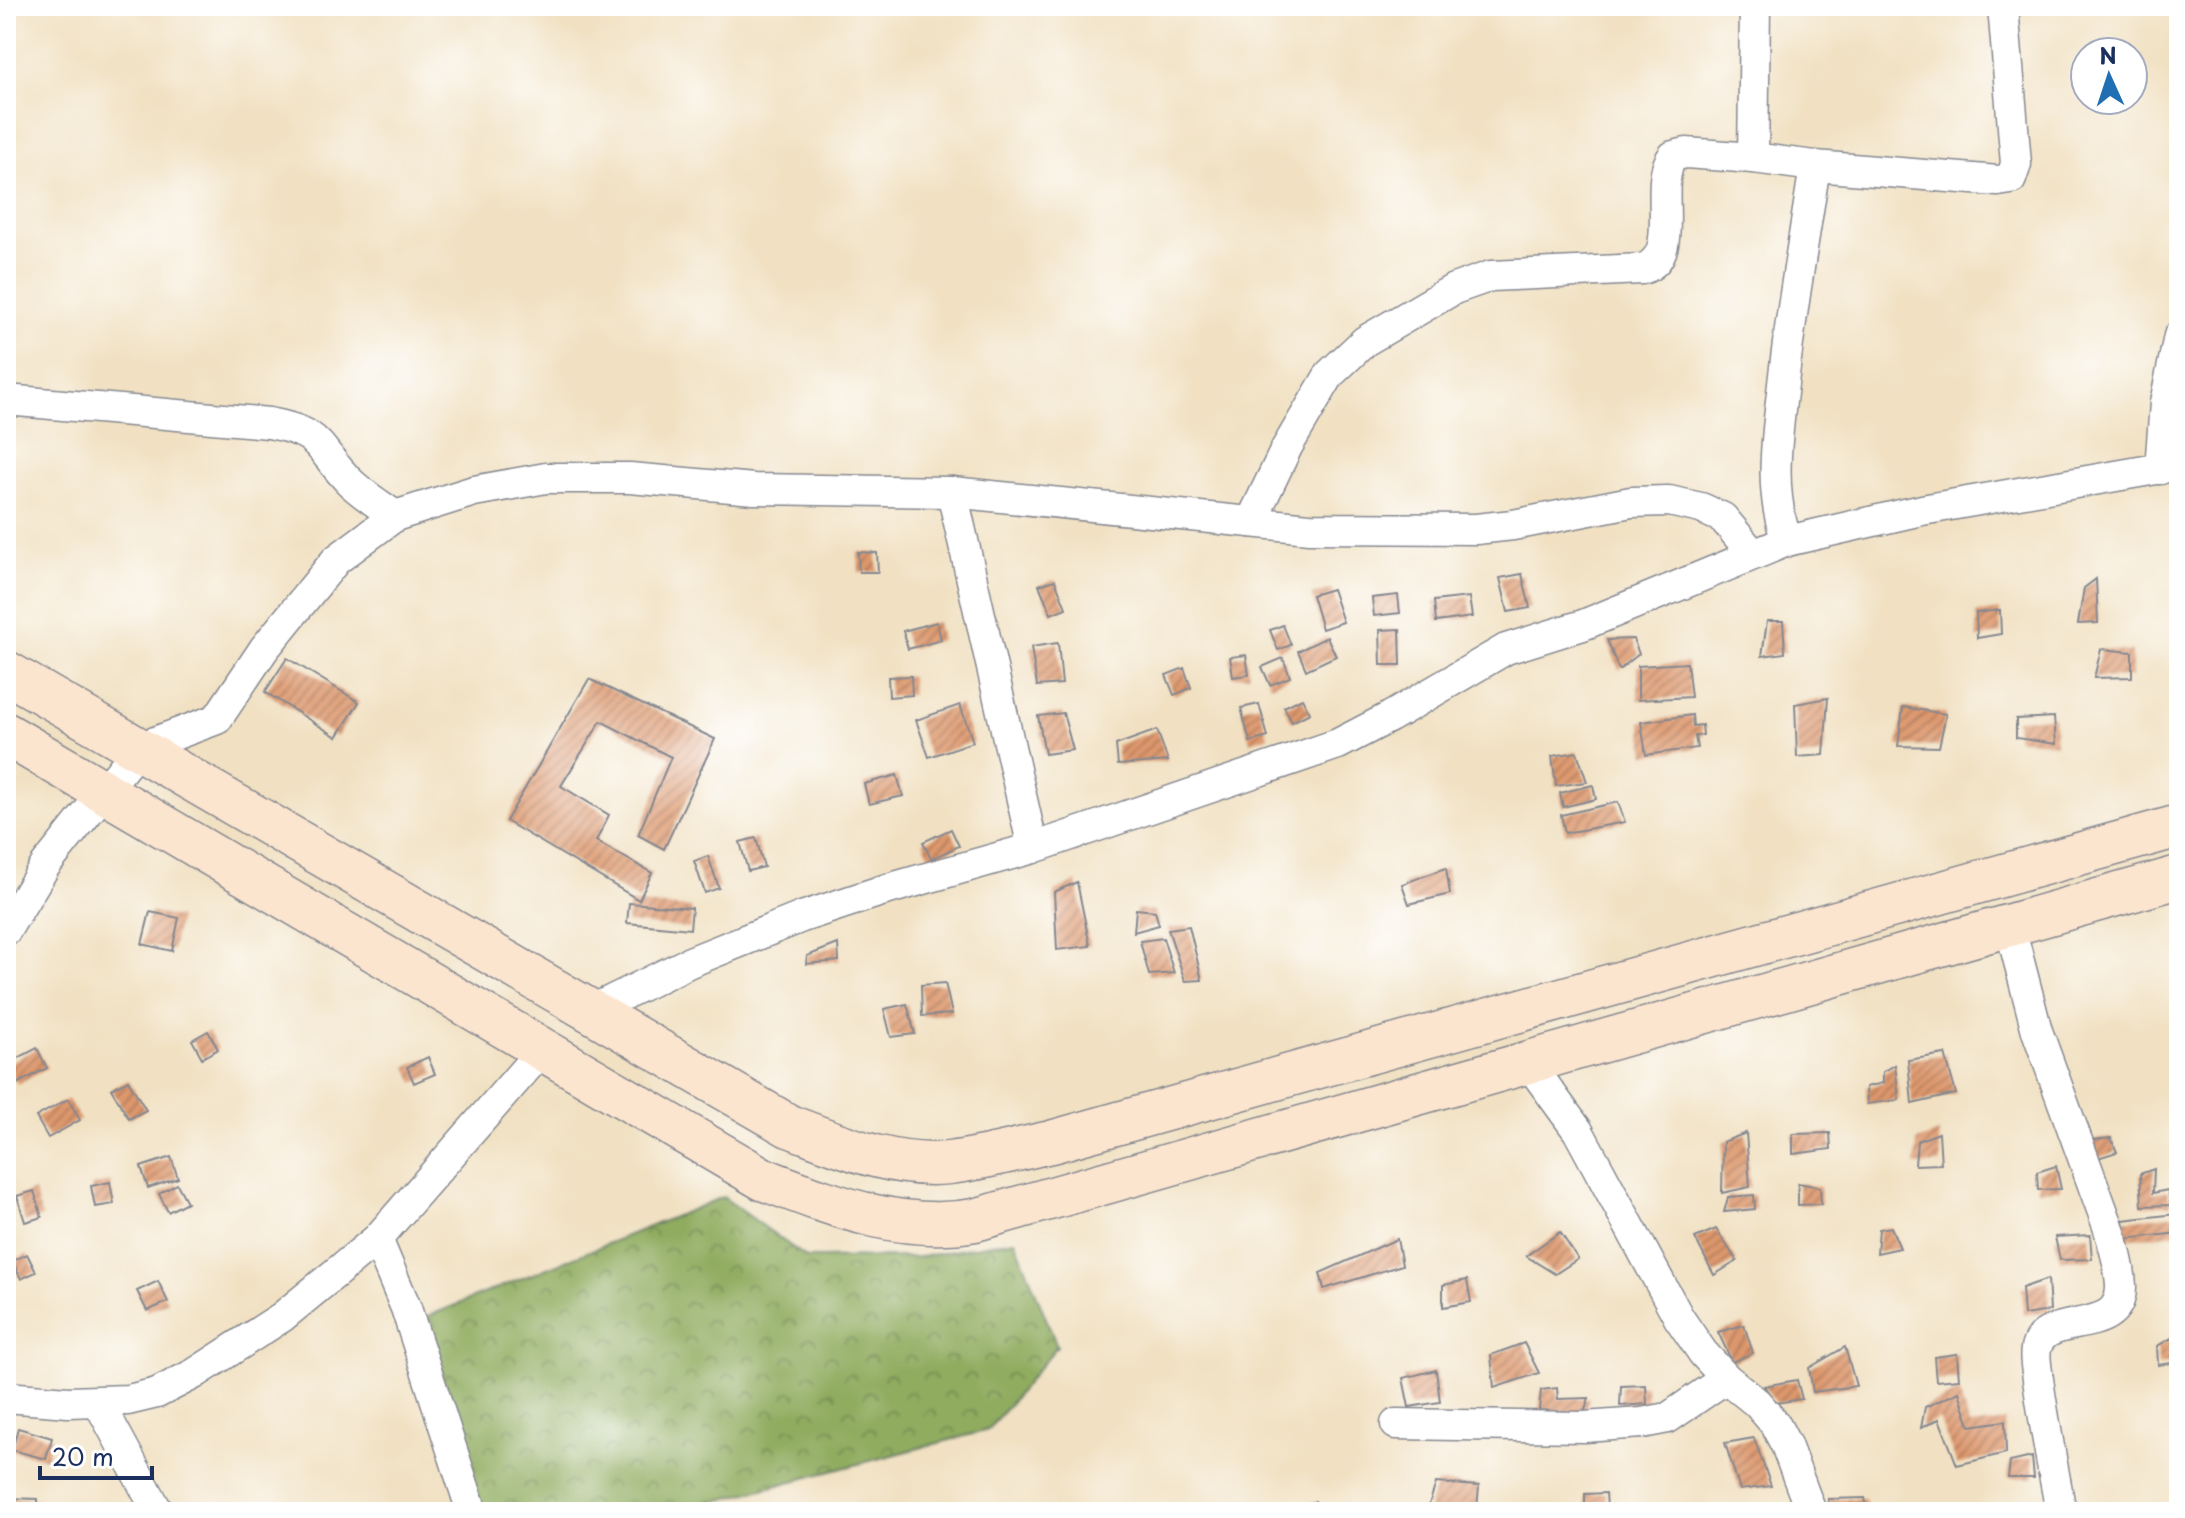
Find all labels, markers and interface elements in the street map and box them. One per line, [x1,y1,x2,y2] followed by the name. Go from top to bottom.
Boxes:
[2069,36,2149,116] north arrow
[2098,38,2117,71] text: N
[40,1430,152,1480] scale bar
[52,1438,114,1474] text: 20 m

